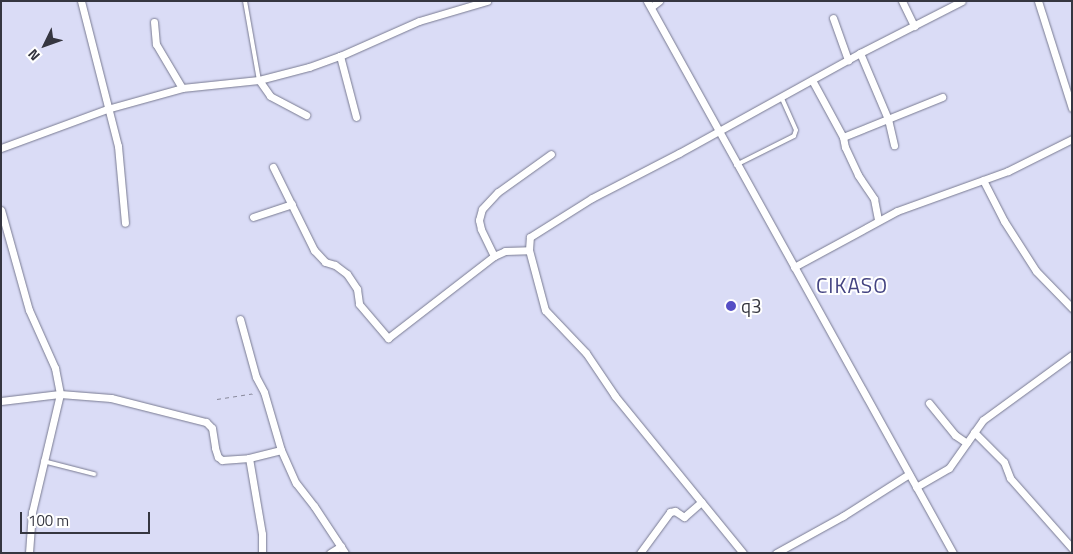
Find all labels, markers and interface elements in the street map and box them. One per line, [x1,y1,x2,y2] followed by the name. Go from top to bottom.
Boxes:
[20,20,70,70] north arrow
[22,45,45,66] text: N
[815,272,889,298] district label: CIKASO
[741,295,762,317] place label: q3
[725,300,737,312] marker: q3
[22,502,152,534] scale bar
[28,509,69,532] text: 100 m

